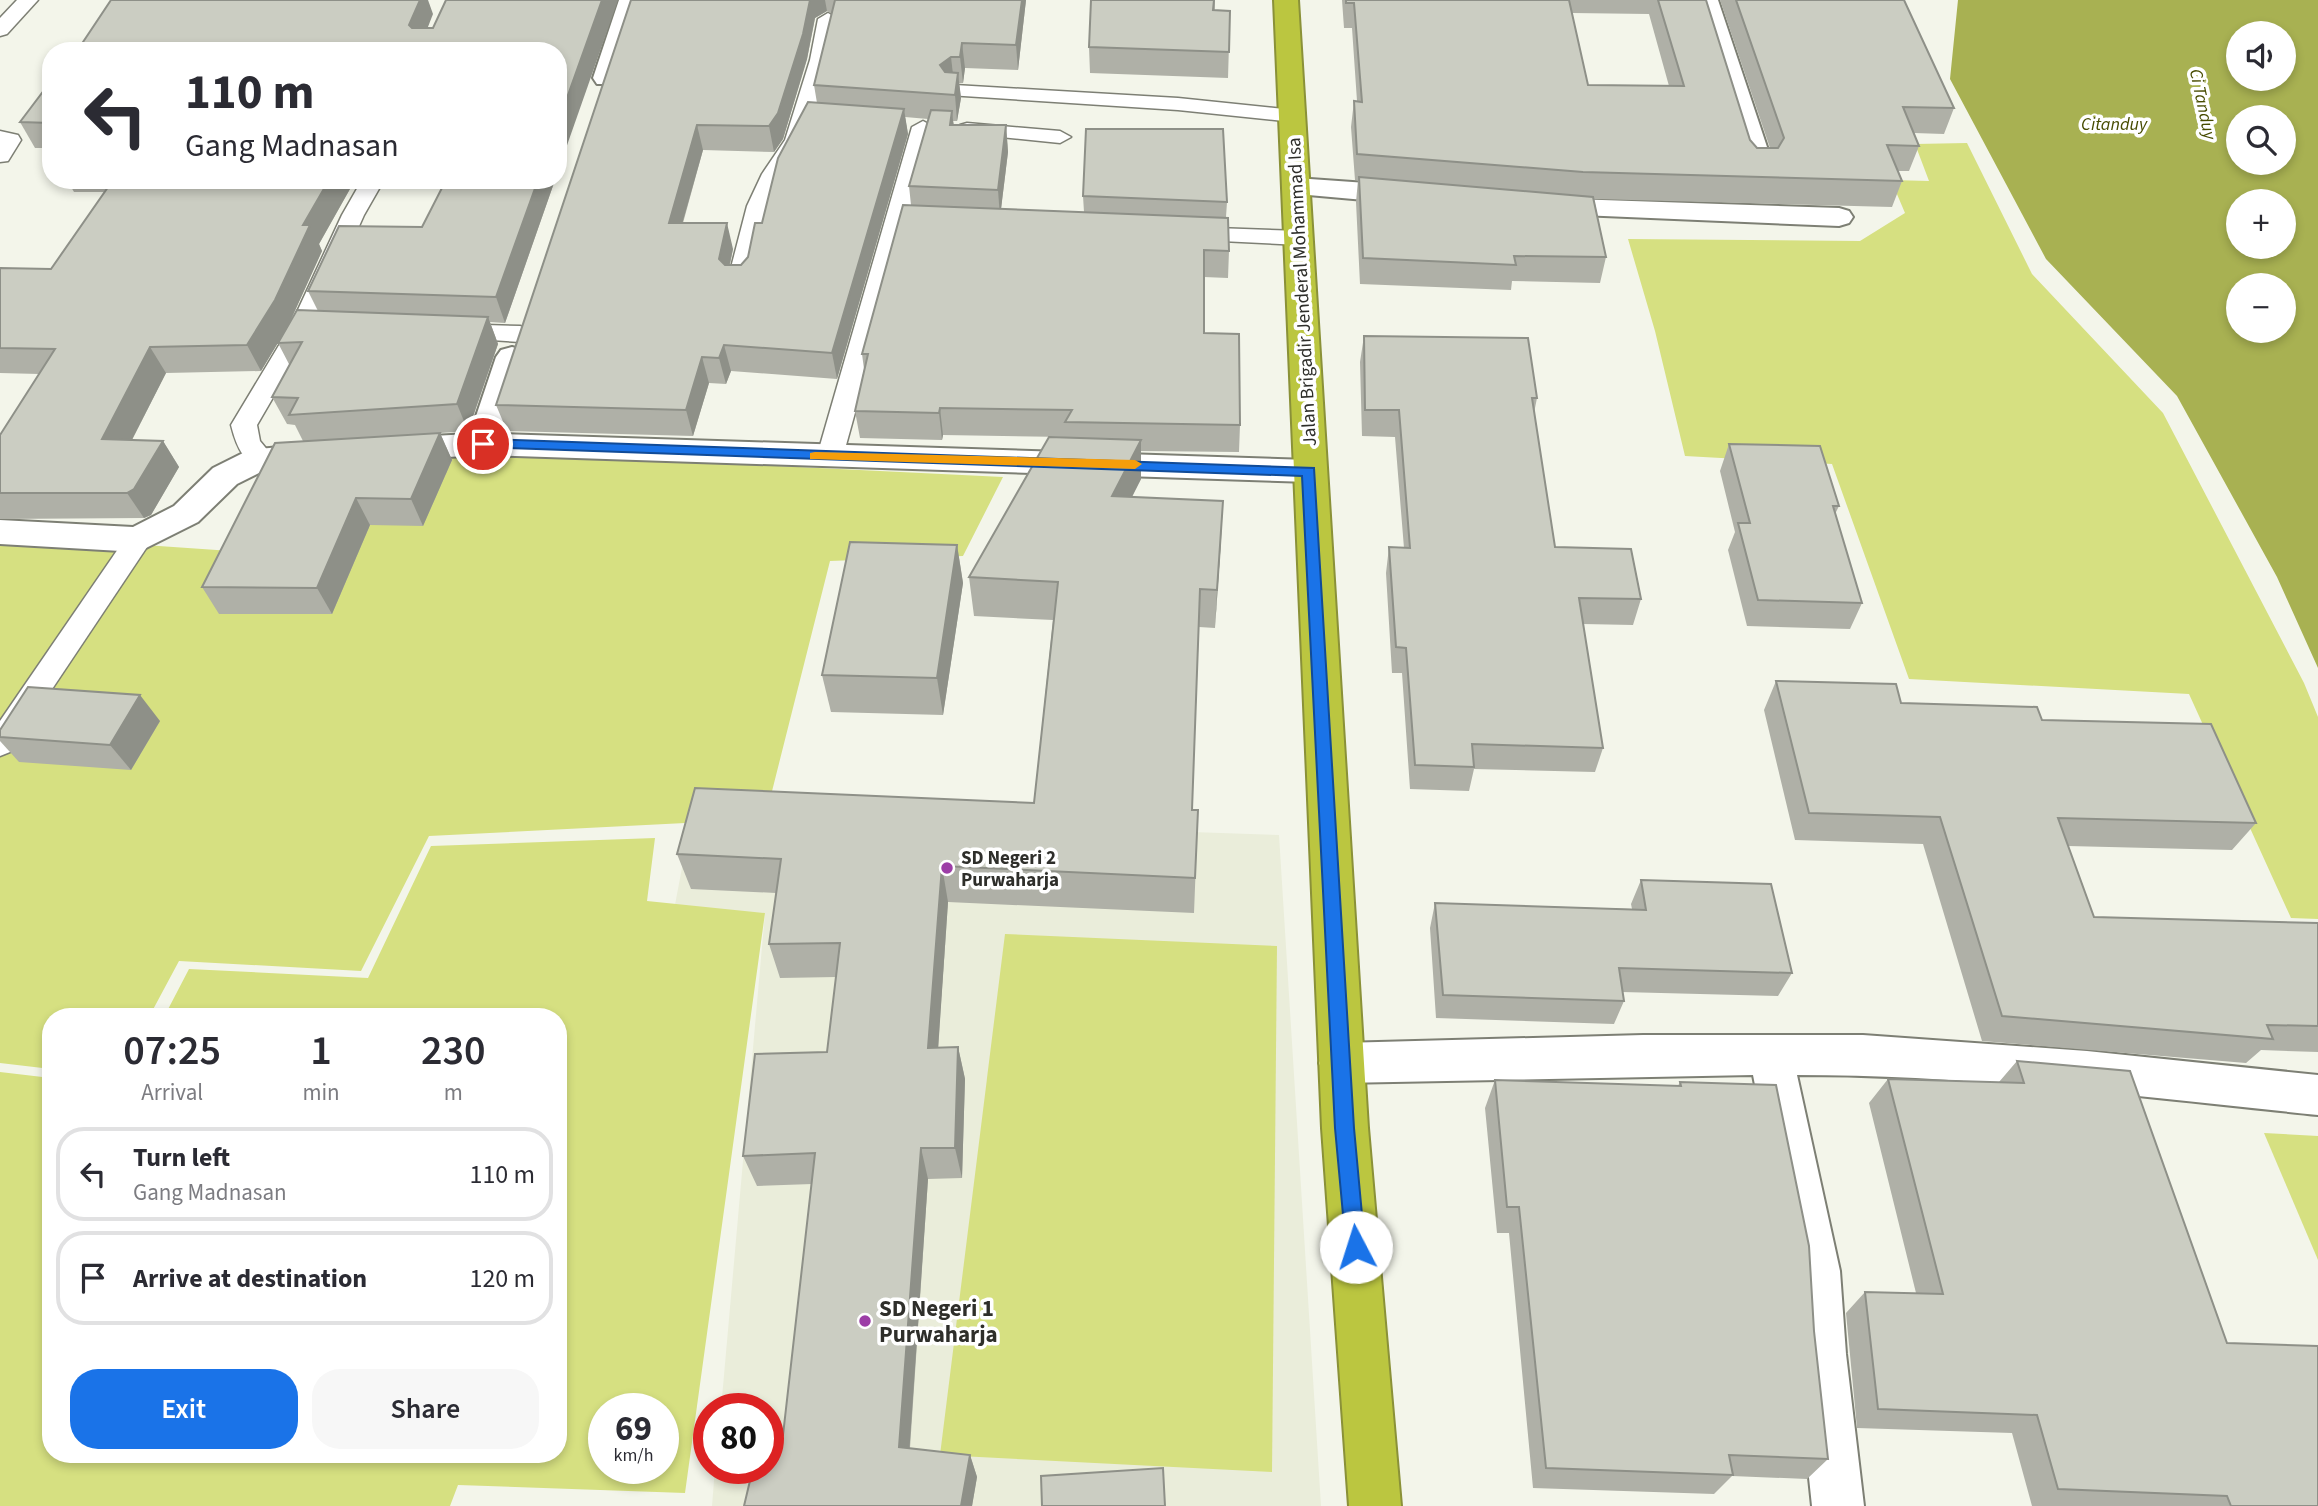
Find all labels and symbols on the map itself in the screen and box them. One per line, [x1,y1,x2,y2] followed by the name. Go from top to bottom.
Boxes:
[2183,66,2222,143] water label: Ci Tanduy
[2081,112,2148,137] water label: Citanduy
[1281,137,1324,447] street label: Jalan Brigadir Jenderal Mohammad Isa
[453,414,513,474] pin
[961,845,1059,894] place label: SD Negeri 2 Purwaharja
[939,860,955,876] marker: SD Negeri 2 Purwaharja
[1319,1210,1393,1284] position arrow
[879,1292,998,1351] place label: SD Negeri 1 Purwaharja
[857,1313,873,1329] marker: SD Negeri 1 Purwaharja
[693,1393,784,1484] speed limit sign: 80

